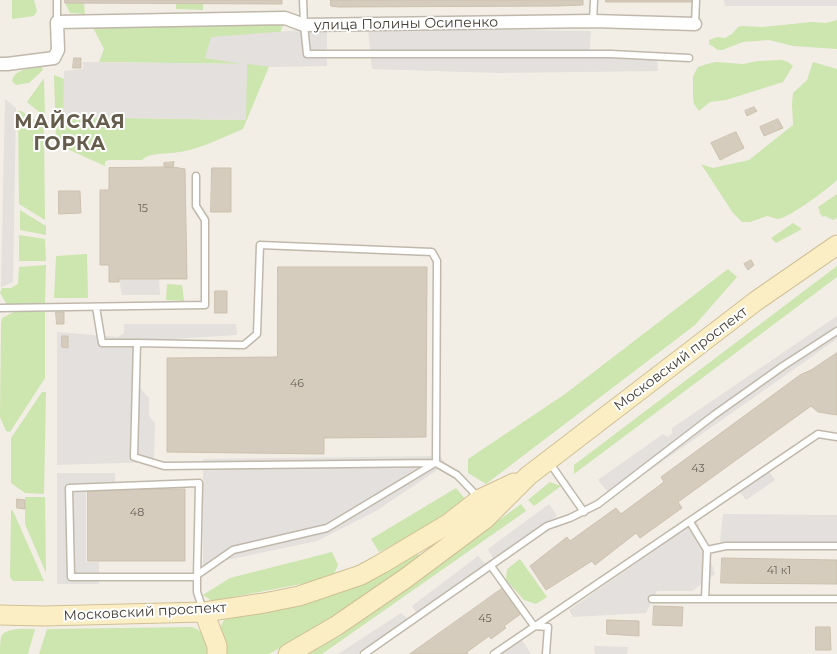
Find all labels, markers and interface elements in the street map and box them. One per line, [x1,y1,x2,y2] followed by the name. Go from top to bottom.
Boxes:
[314,14,498,34] street label: улица Полины Осипенко
[13,111,127,155] district label: МАЙСКАЯ ГОРКА
[138,202,148,216] house number: 15
[611,303,751,415] street label: Московский проспект
[290,377,304,391] house number: 46
[691,462,705,476] house number: 43
[130,506,144,520] house number: 48
[767,564,791,578] house number: 41 к1
[63,599,227,625] street label: Московский проспект
[478,612,492,626] house number: 45

